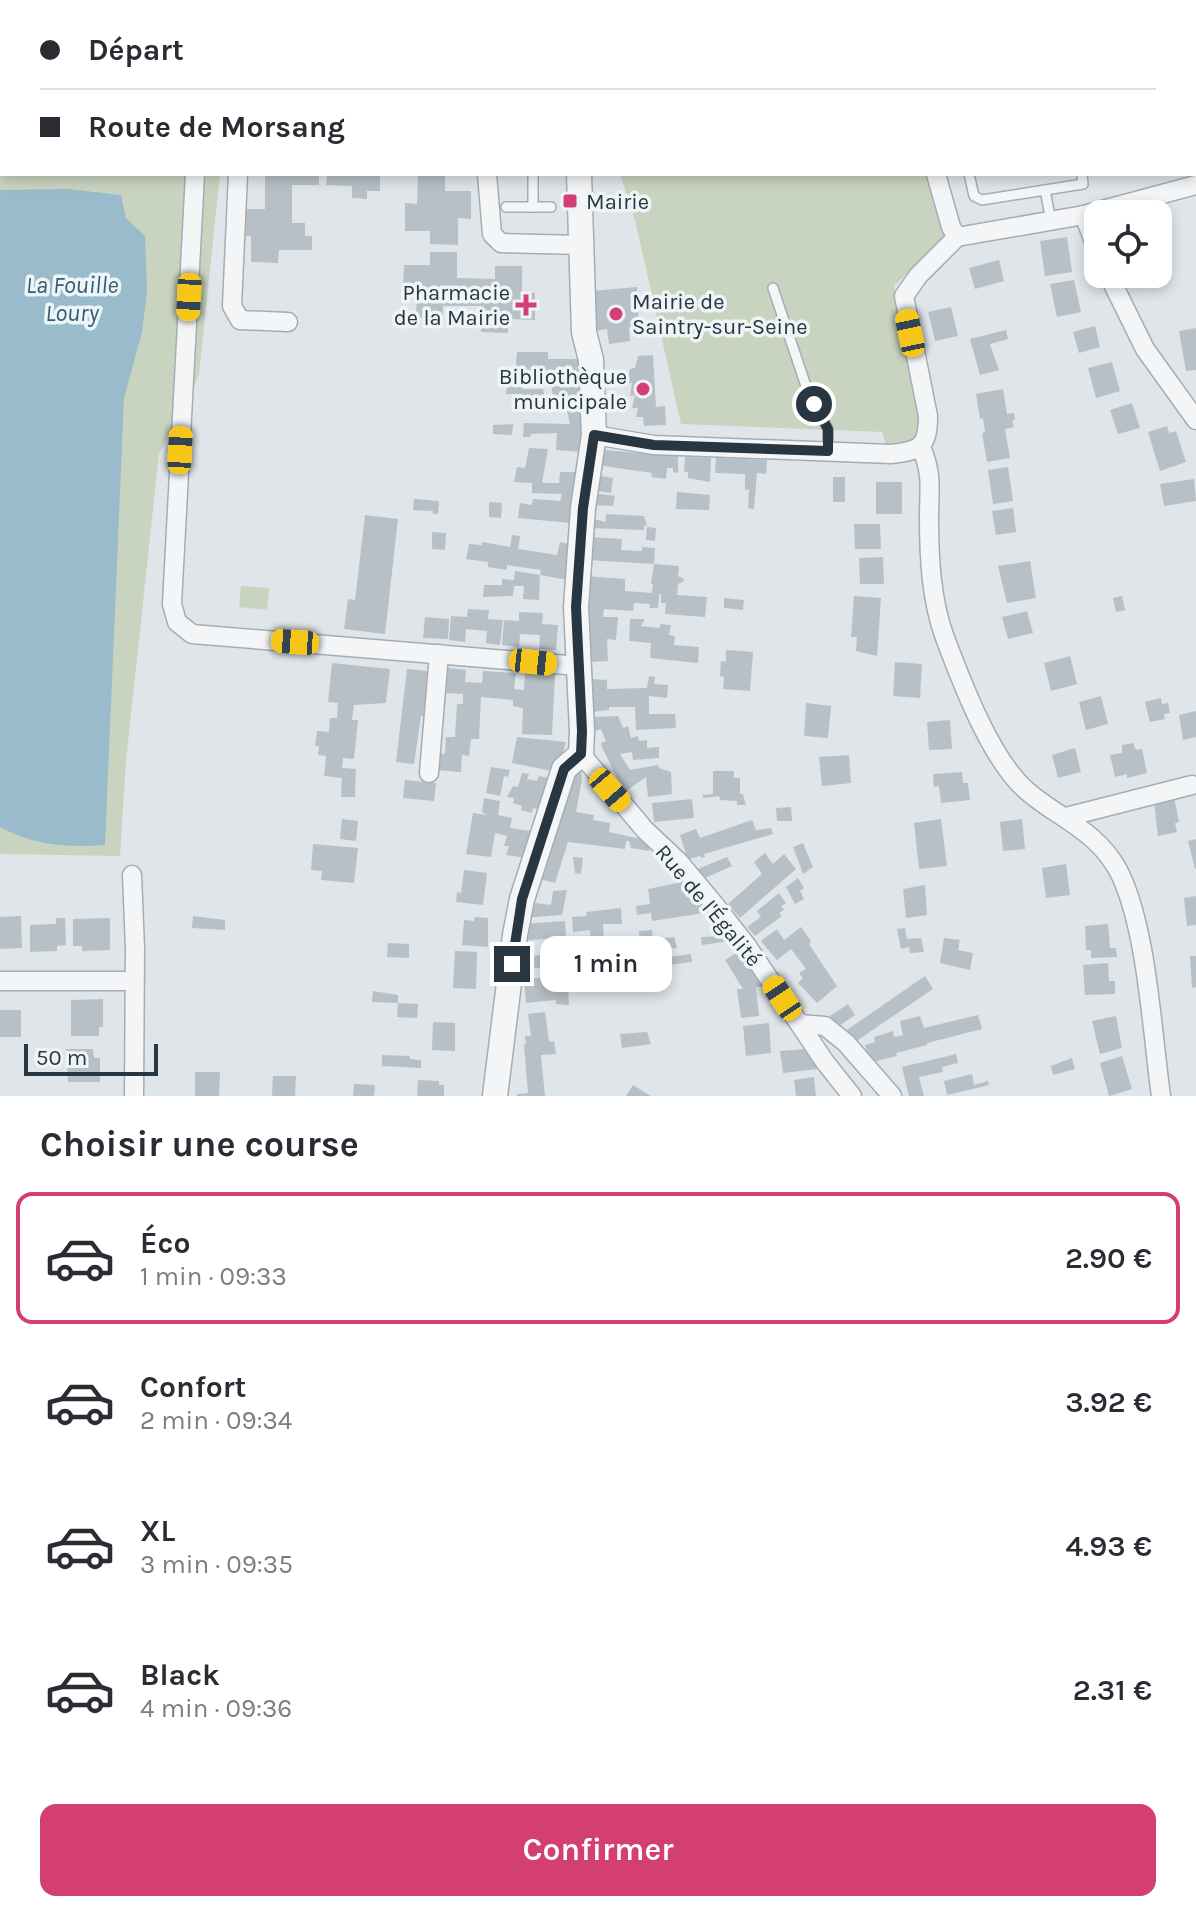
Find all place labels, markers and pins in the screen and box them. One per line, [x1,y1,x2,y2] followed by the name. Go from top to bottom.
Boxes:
[586,189,649,215] place label: Mairie
[561,192,579,210] marker: Mairie
[394,280,510,331] place label: Pharmacie de la Mairie
[632,289,808,340] place label: Mairie de Saintry-sur-Seine
[517,296,535,314] marker: Pharmacie de la Mairie
[607,305,625,323] marker: Mairie de Saintry-sur-Seine
[499,364,627,415] place label: Bibliothèque municipale
[634,380,652,398] marker: Bibliothèque municipale

